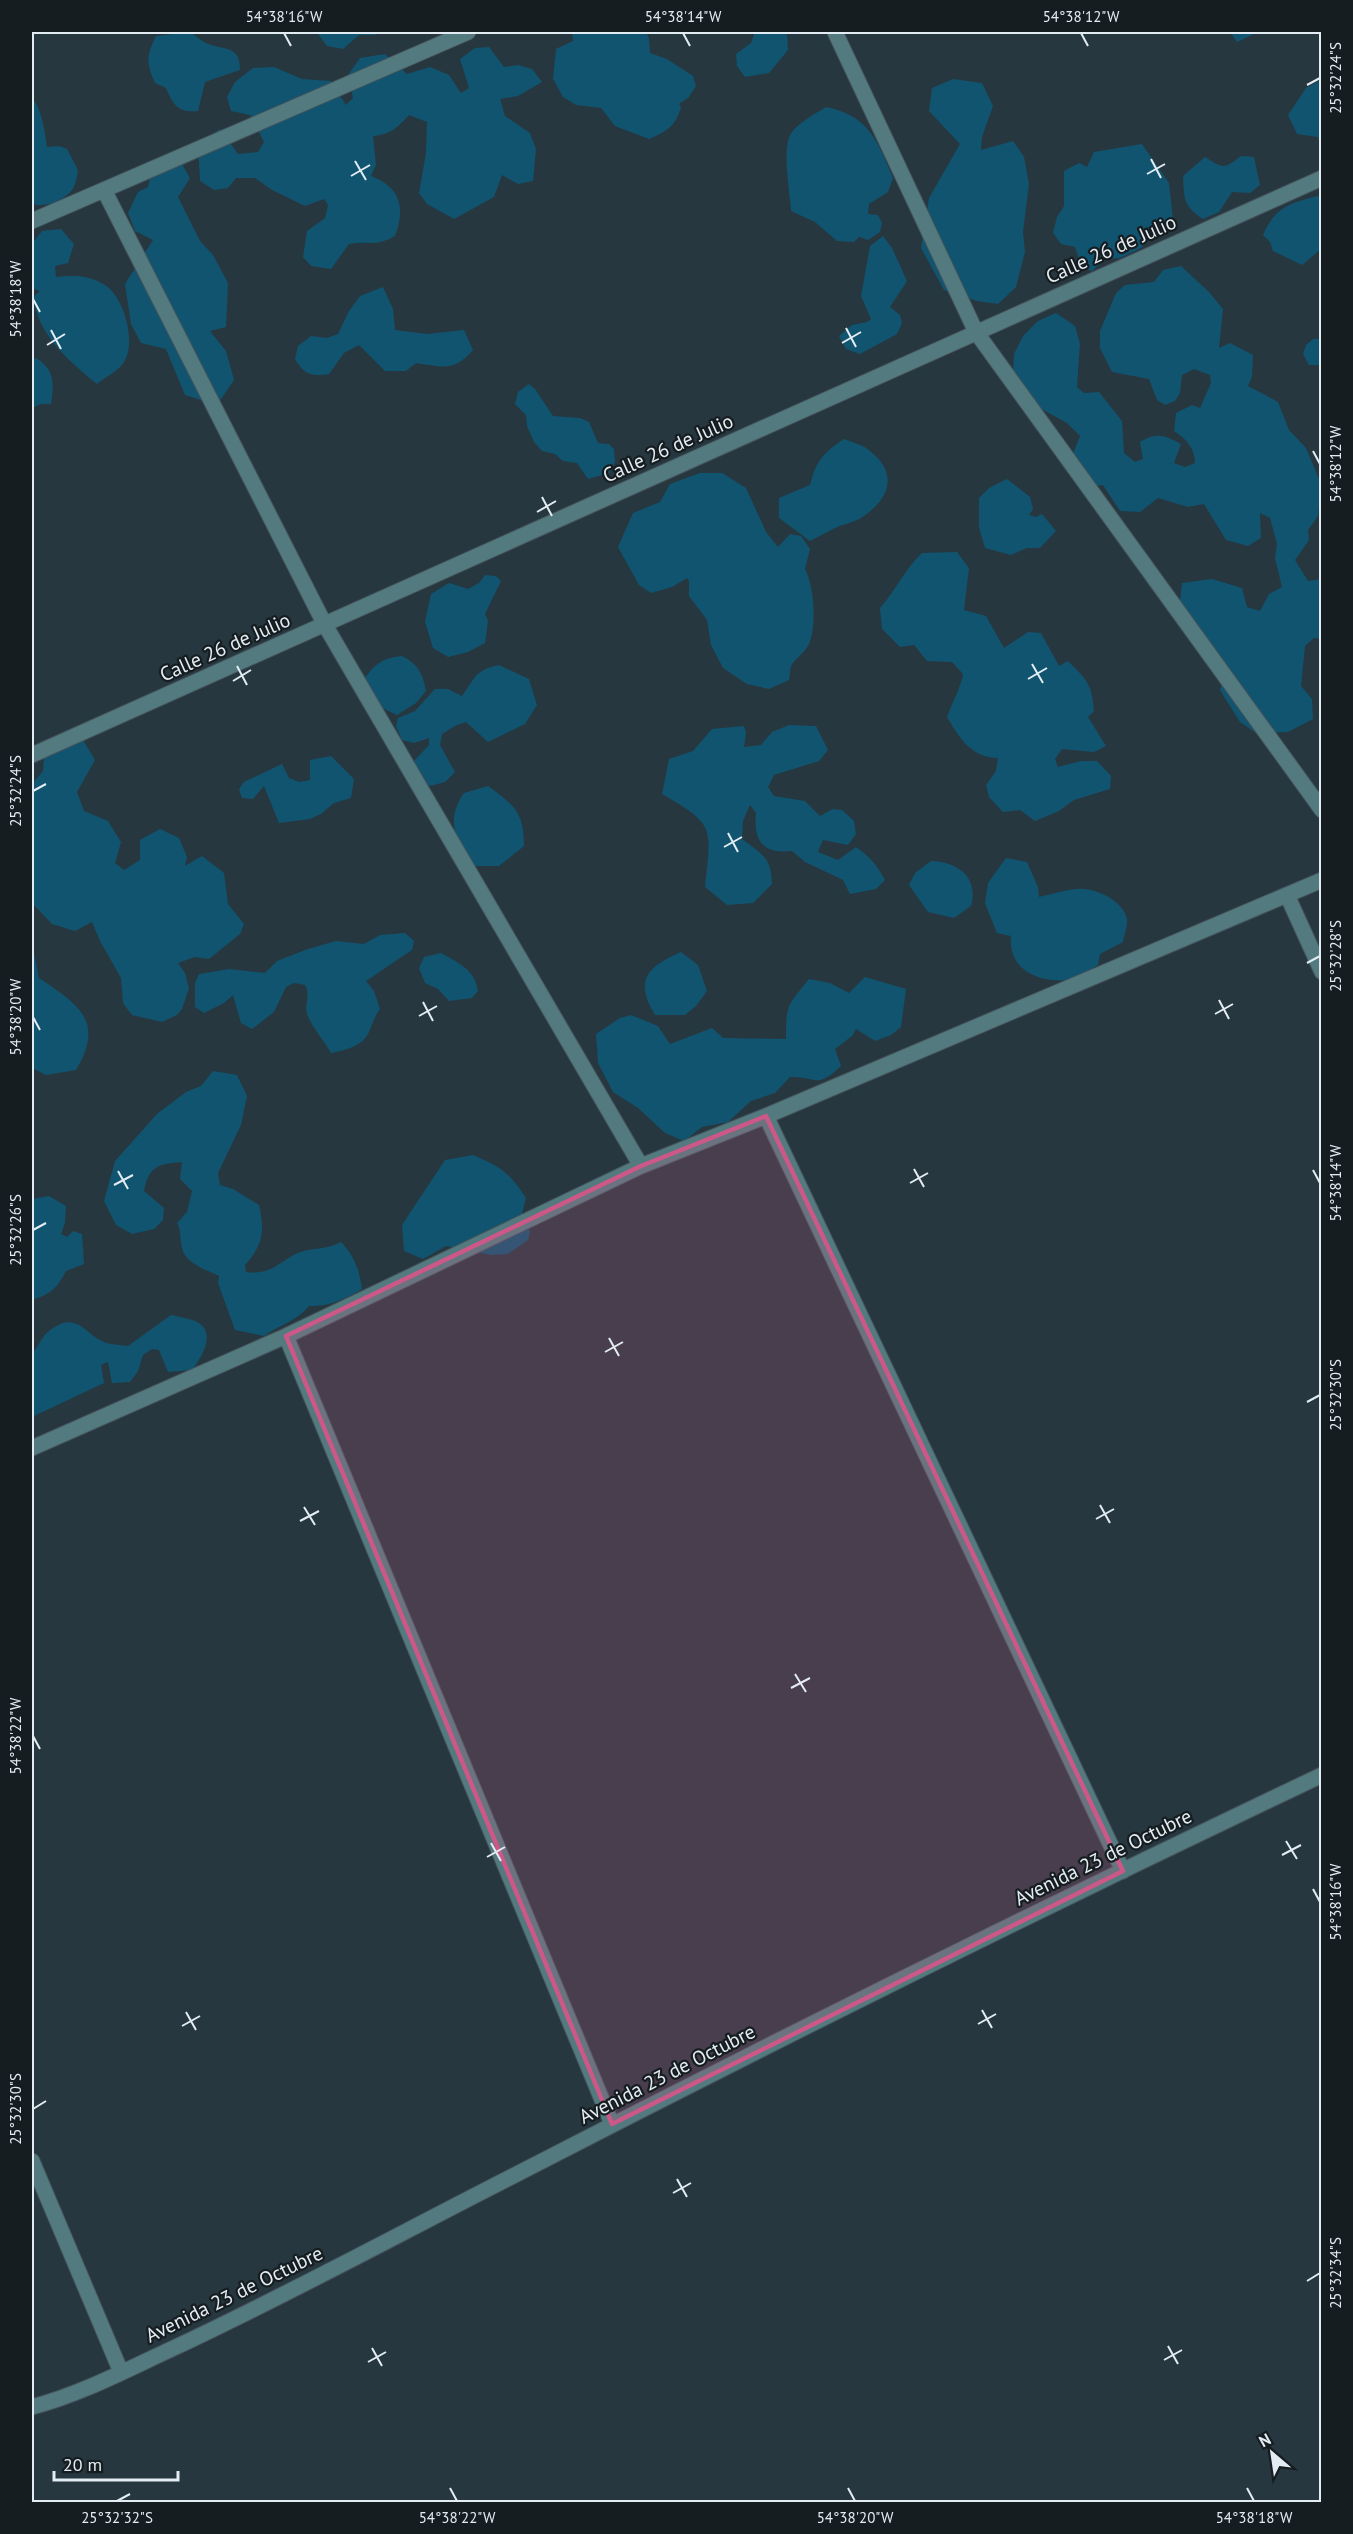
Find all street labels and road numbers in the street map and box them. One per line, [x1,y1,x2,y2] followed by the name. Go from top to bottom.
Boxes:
[1042,209,1180,289] street label: Calle 26 de Julio
[599,408,737,488] street label: Calle 26 de Julio
[156,607,294,687] street label: Calle 26 de Julio
[1010,1803,1196,1911] street label: Avenida 23 de Octubre
[575,2018,759,2130] street label: Avenida 23 de Octubre
[141,2240,327,2348] street label: Avenida 23 de Octubre

